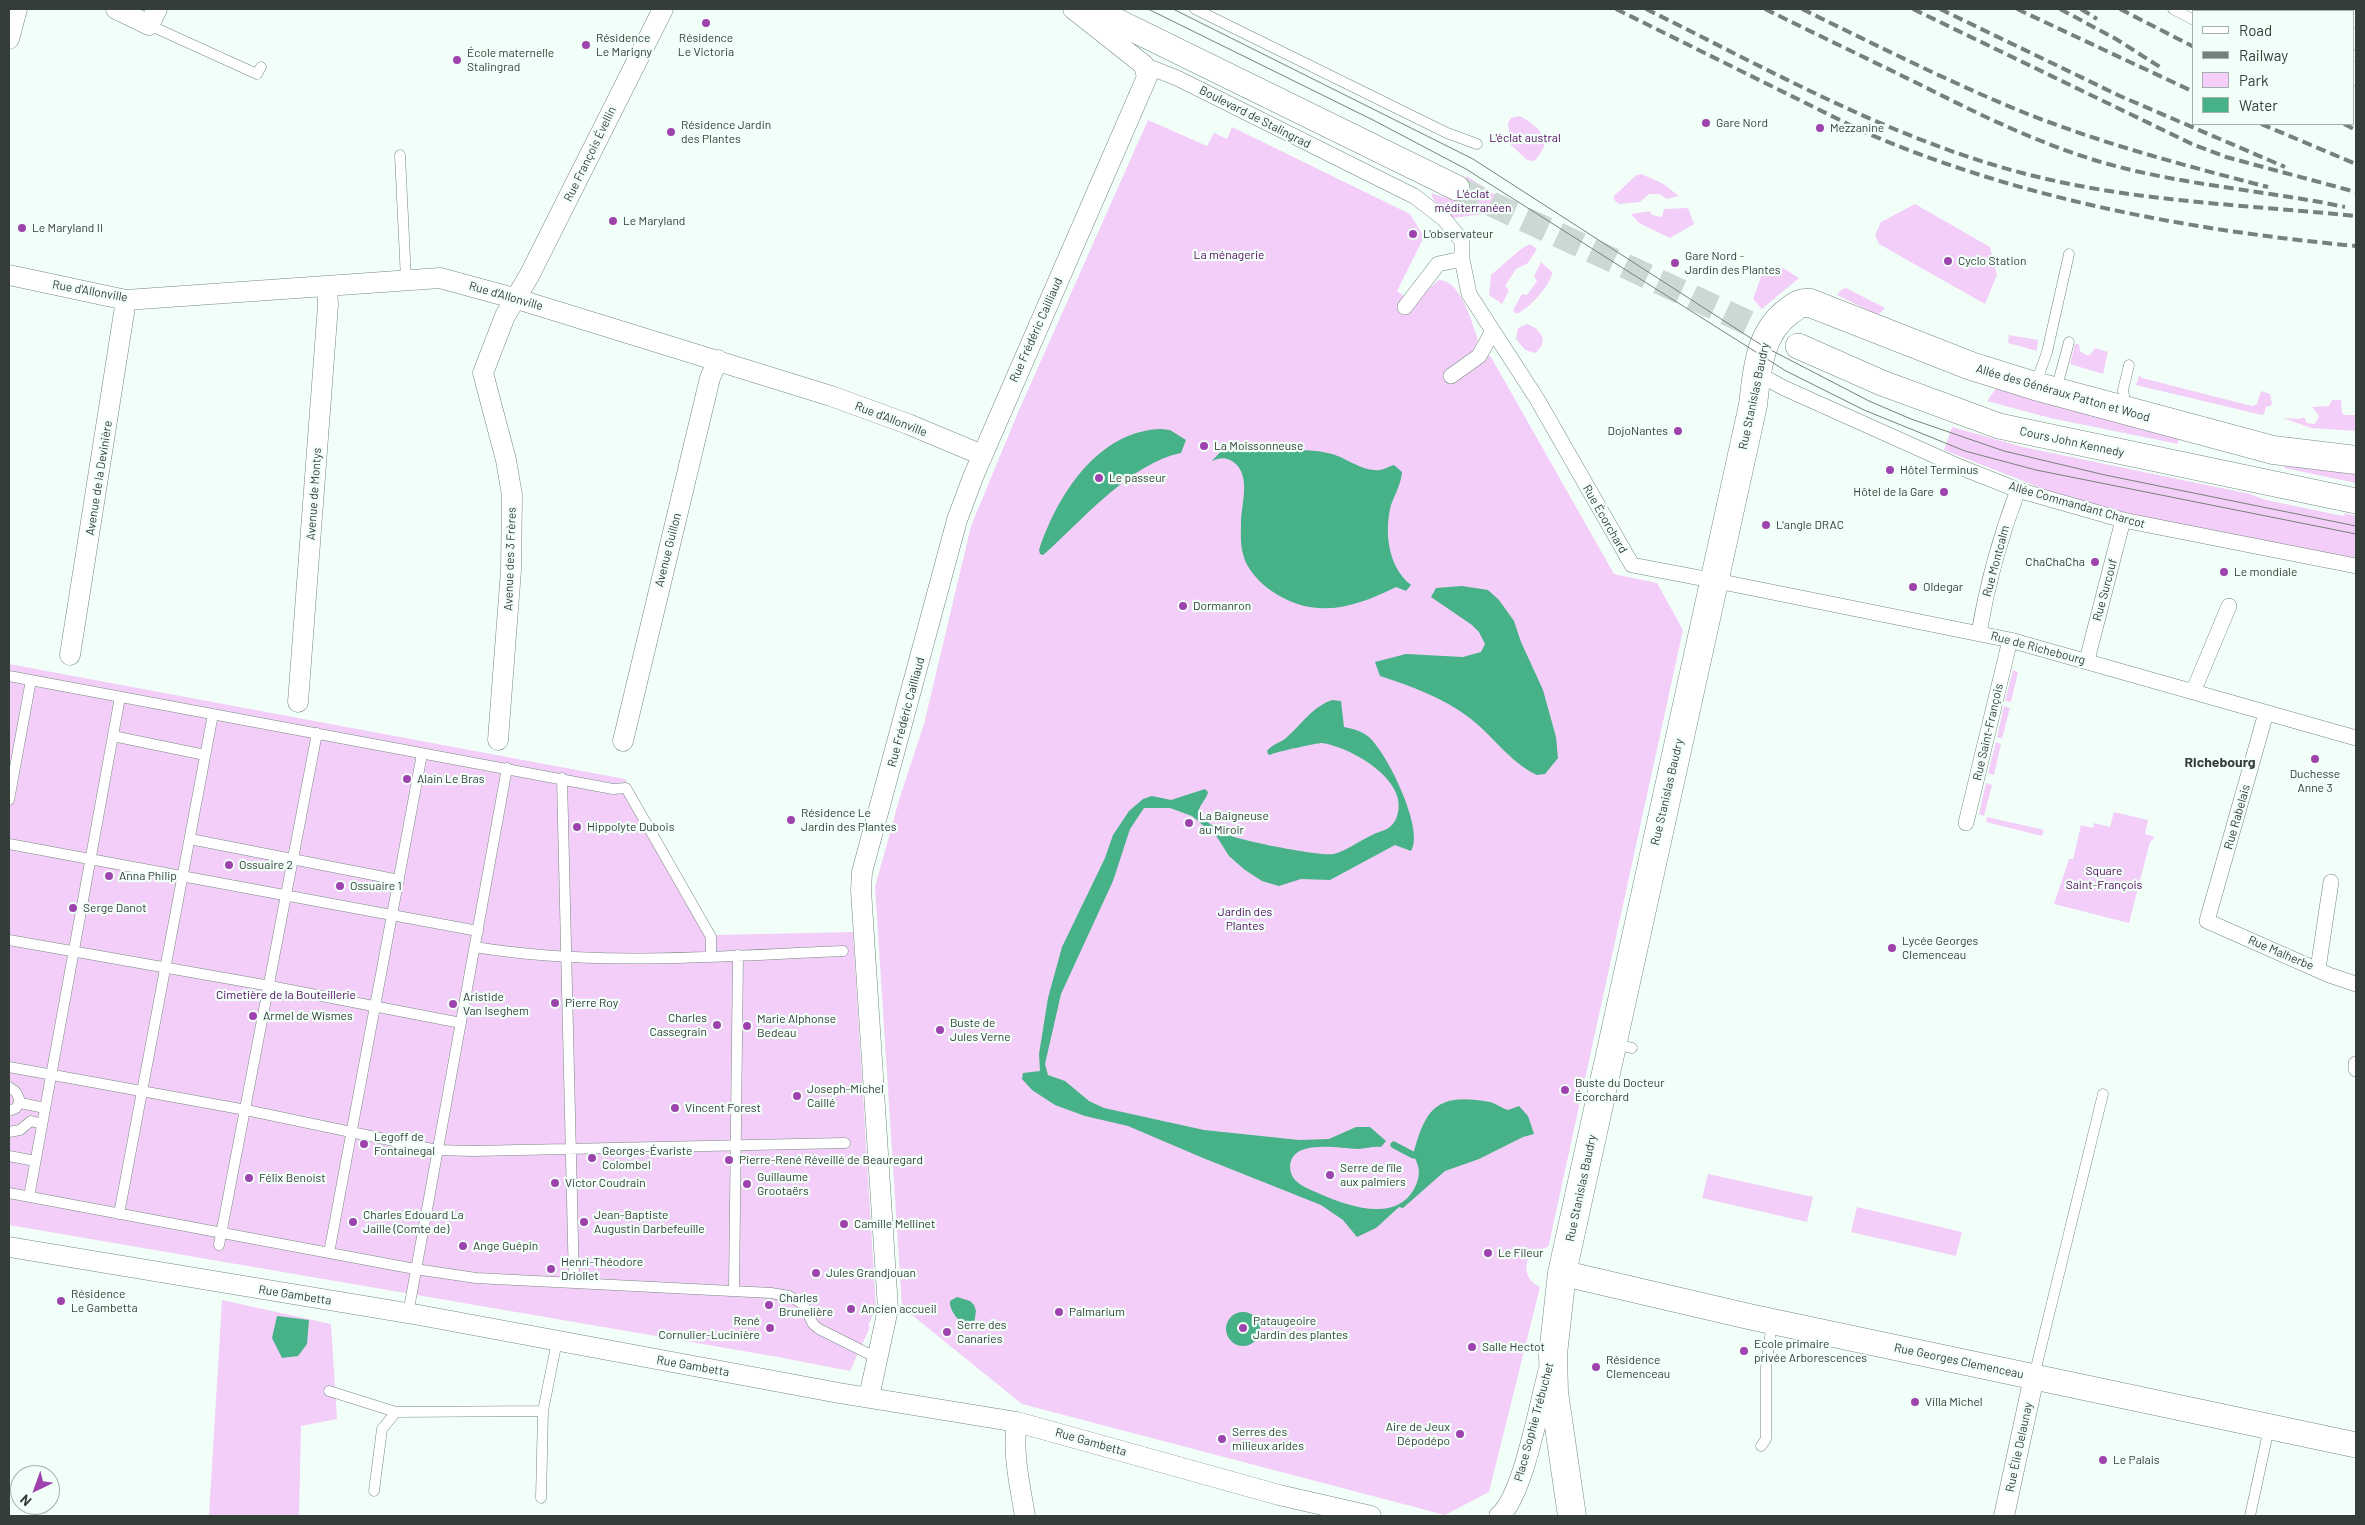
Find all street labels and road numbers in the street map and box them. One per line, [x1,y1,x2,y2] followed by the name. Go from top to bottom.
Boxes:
[1197,83,1313,151] street label: Boulevard de Stalingrad
[561,104,619,204] street label: Rue François Évellin
[1006,275,1066,385] street label: Rue Frédéric Cailliaud
[51,277,129,305] street label: Rue d'Allonville
[467,279,545,313] street label: Rue d'Allonville
[1736,341,1772,451] street label: Rue Stanislas Baudry
[1974,361,2152,425] street label: Allée des Généraux Patton et Wood
[853,399,929,439] street label: Rue d'Allonville
[83,419,115,537] street label: Avenue de la Devinière
[2018,424,2126,460] street label: Cours John Kennedy
[304,447,324,541] street label: Avenue de Montys
[2007,479,2147,531] street label: Allée Commandant Charcot
[1580,482,1630,556] street label: Rue Écorchard
[501,507,519,611] street label: Avenue des 3 Frères
[652,511,684,589] street label: Avenue Guillon
[1980,524,2012,598] street label: Rue Montcalm
[2090,557,2120,623] street label: Rue Surcouf
[1989,628,2087,668] street label: Rue de Richebourg
[884,656,928,768] street label: Rue Frédéric Cailliaud
[1970,682,2006,782] street label: Rue Saint-François
[1648,737,1686,847] street label: Rue Stanislas Baudry
[2221,783,2253,851] street label: Rue Rabelais
[2246,933,2316,973] street label: Rue Malherbe
[1563,1133,1599,1243] street label: Rue Stanislas Baudry
[258,1282,332,1308] street label: Rue Gambetta
[1893,1340,2025,1382] street label: Rue Georges Clemenceau
[656,1353,730,1379] street label: Rue Gambetta
[1511,1361,1557,1483] street label: Place Sophie Trébuchet
[2002,1401,2036,1493] street label: Rue Élie Delaunay
[1054,1425,1128,1459] street label: Rue Gambetta

